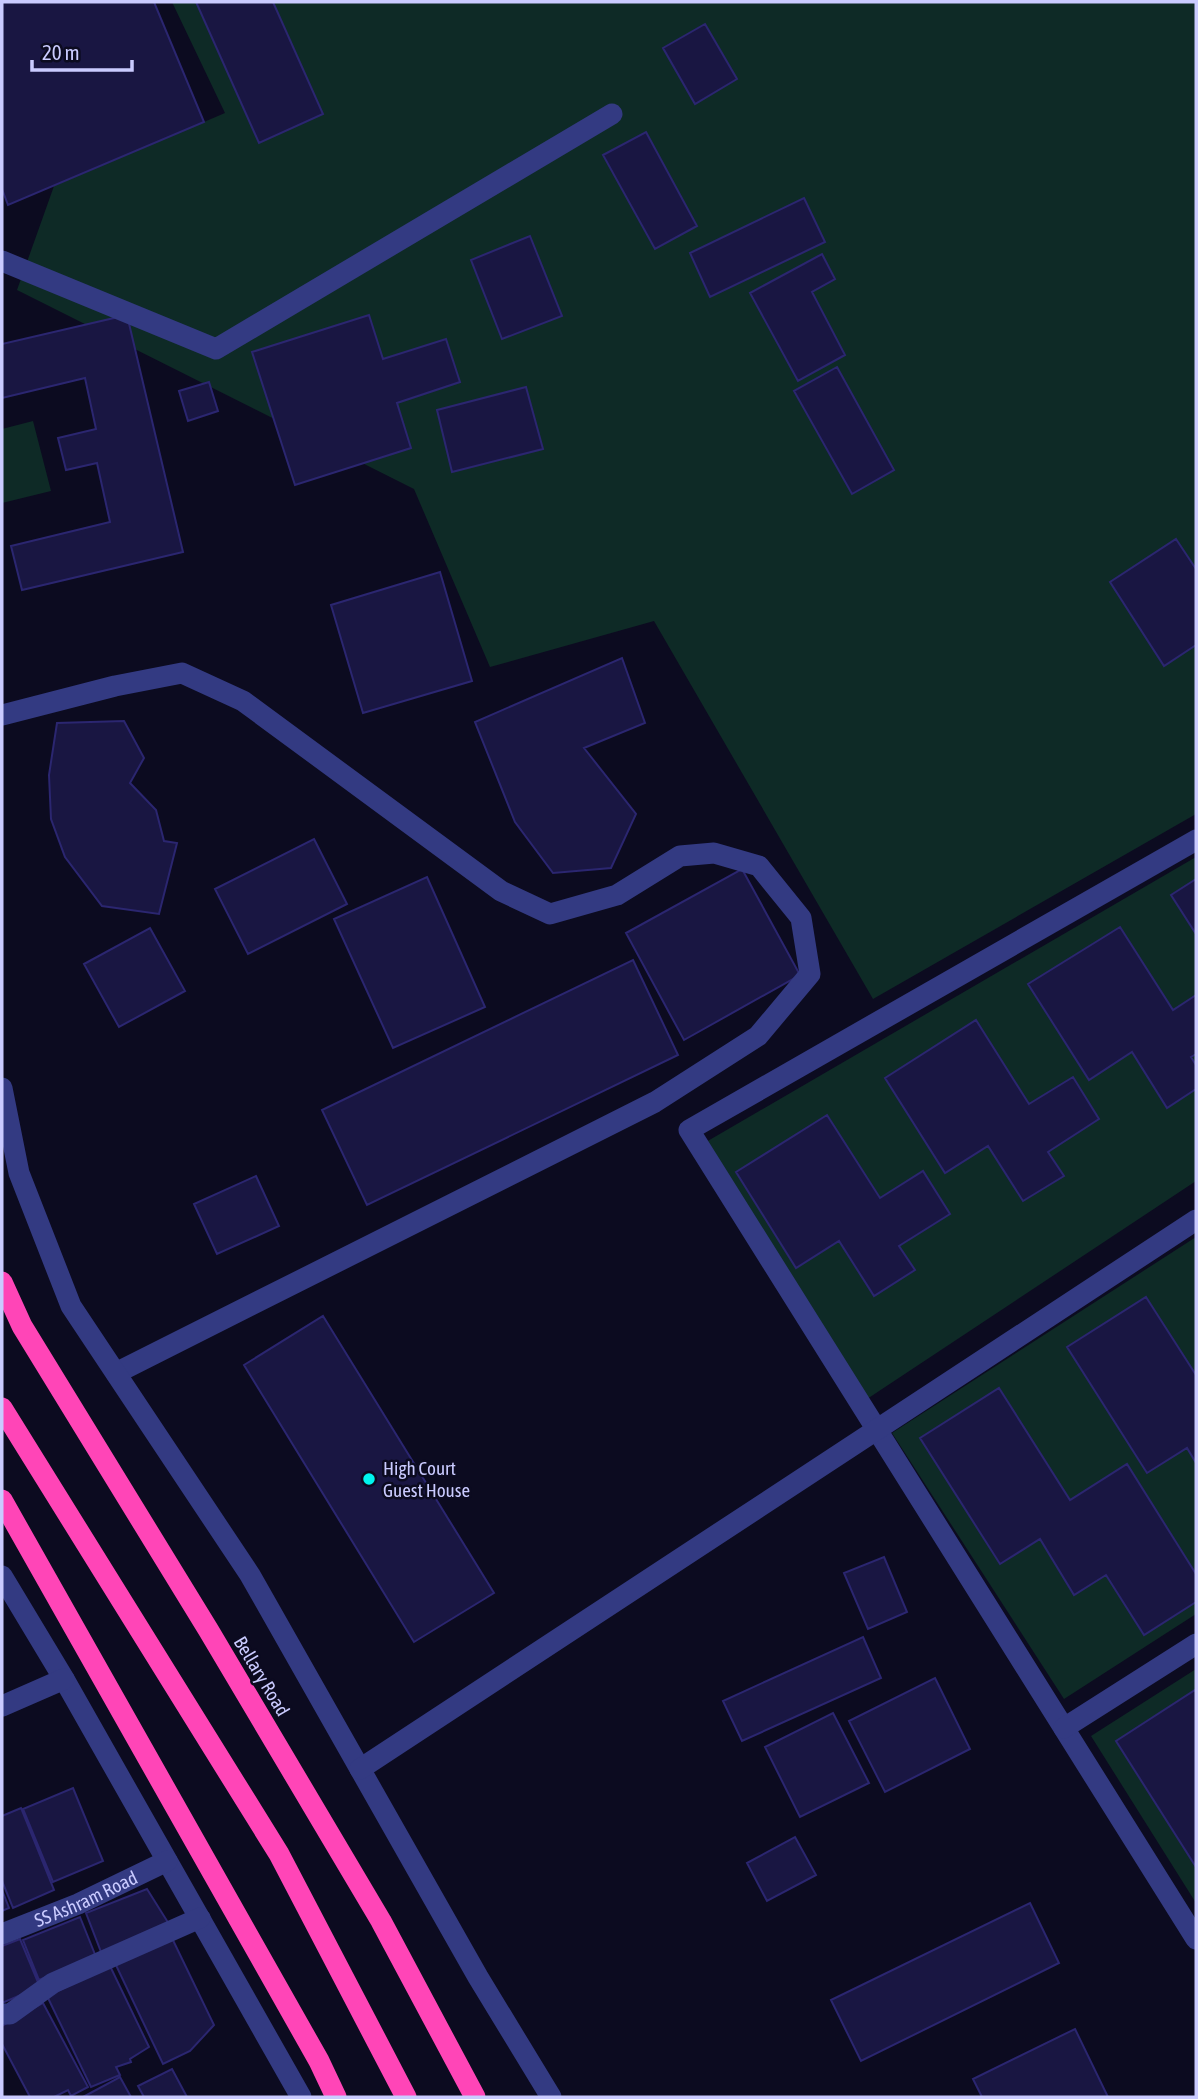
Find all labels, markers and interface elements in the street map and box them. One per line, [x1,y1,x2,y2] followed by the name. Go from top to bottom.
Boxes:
[32,28,131,72] scale bar
[42,40,80,64] text: 20 m
[383,1457,470,1501] place label: High Court Guest House
[361,1471,377,1487] marker: High Court Guest House
[230,1632,294,1720] street label: Bellary Road
[31,1866,141,1931] street label: SS Ashram Road

